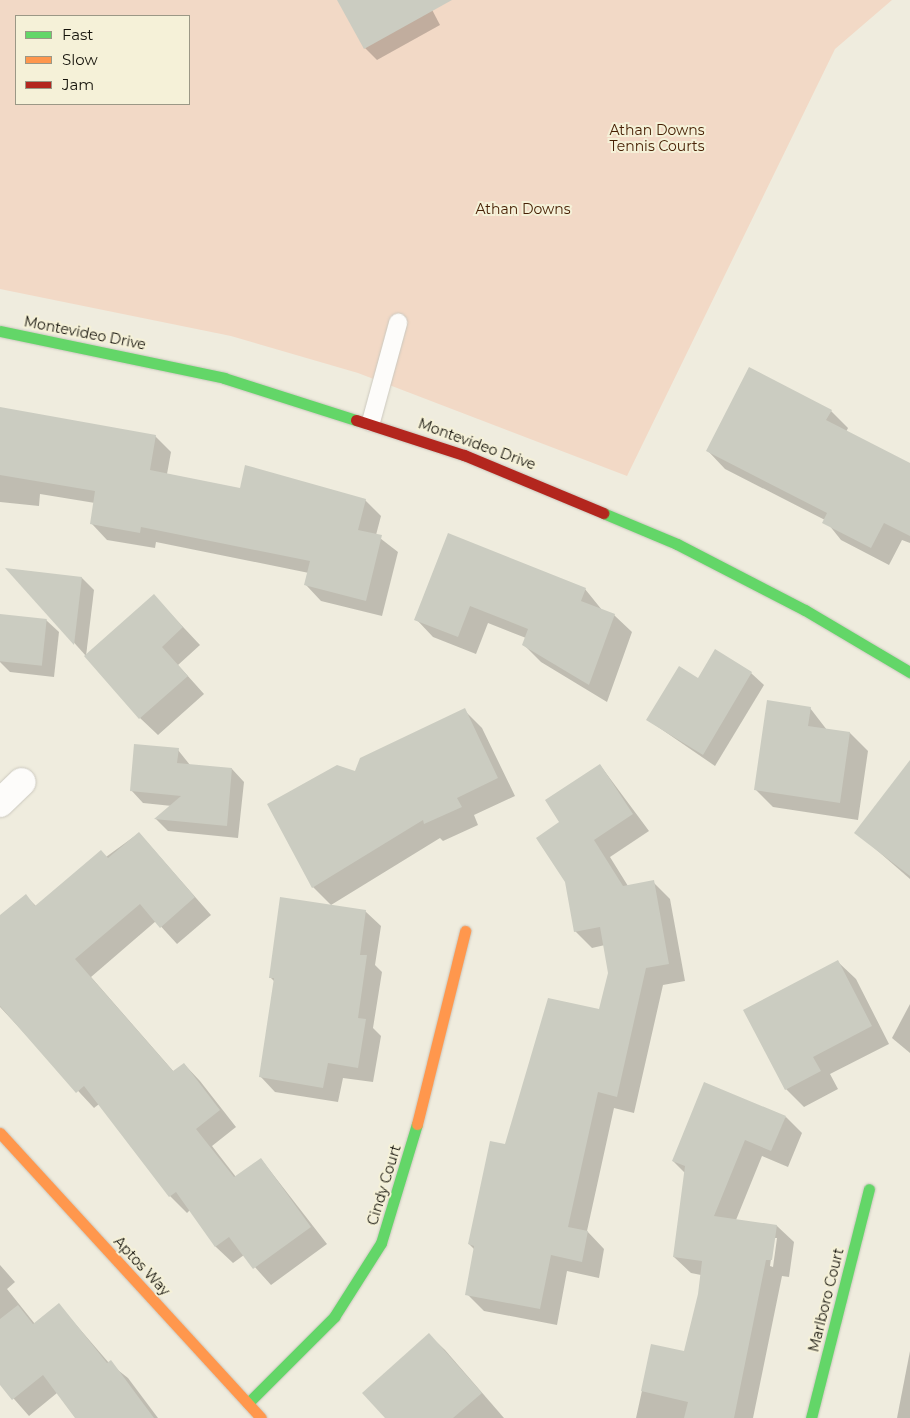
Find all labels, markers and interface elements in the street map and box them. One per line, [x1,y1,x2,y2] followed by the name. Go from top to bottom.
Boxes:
[15,15,190,105] legend
[62,25,93,44] text: Fast
[62,50,98,69] text: Slow
[62,75,94,94] text: Jam
[609,122,705,154] park label: Athan Downs Tennis Courts
[475,201,571,217] park label: Athan Downs
[23,313,147,353] street label: Montevideo Drive
[416,415,538,473] street label: Montevideo Drive
[364,1143,404,1227] street label: Cindy Court
[110,1233,174,1299] street label: Aptos Way
[805,1246,847,1354] street label: Marlboro Court

